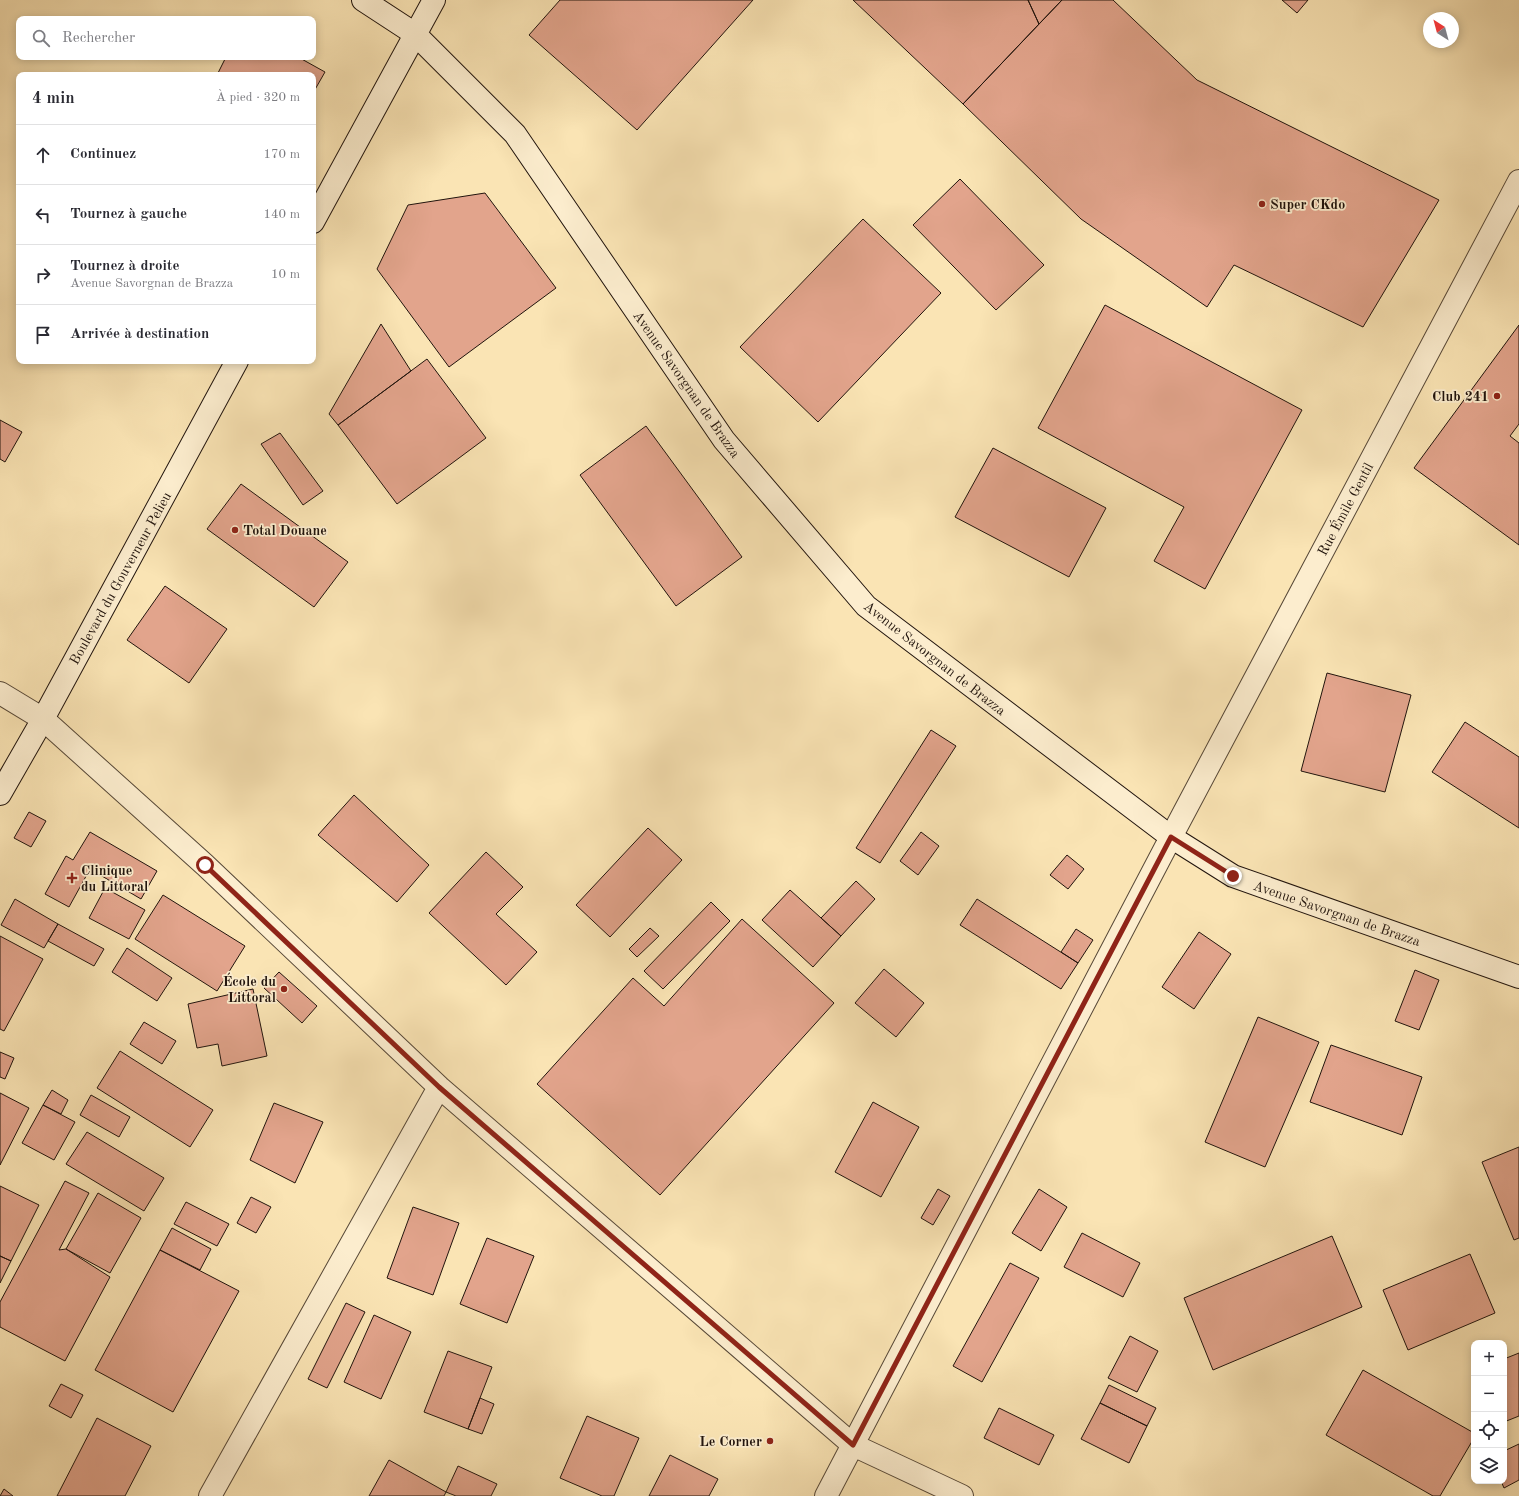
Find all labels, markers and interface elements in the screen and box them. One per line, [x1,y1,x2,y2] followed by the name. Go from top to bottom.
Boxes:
[1423,12,1459,48] north arrow
[16,16,316,60] search box
[30,27,52,49] icon: search
[62,31,135,46] text: Rechercher
[32,90,75,107] text: 4 min
[216,91,300,104] text: À pied · 320 m
[32,144,54,166] icon: ahead
[70,147,136,162] text: Continuez
[263,148,300,161] text: 170 m
[1270,198,1345,212] place label: Super CKdo
[1257,199,1267,209] marker: Super CKdo
[32,204,54,226] icon: left
[70,207,187,222] text: Tournez à gauche
[263,208,300,221] text: 140 m
[70,259,180,274] text: Tournez à droite
[32,264,54,286] icon: right
[271,268,300,281] text: 10 m
[70,277,233,290] text: Avenue Savorgnan de Brazza
[630,309,742,461] street label: Avenue Savorgnan de Brazza
[32,324,54,346] icon: arrive
[70,327,209,342] text: Arrivée à destination
[1432,390,1489,404] place label: Club 241
[1492,391,1502,401] marker: Club 241
[1313,459,1376,558] street label: Rue Émile Gentil
[67,489,175,667] street label: Boulevard du Gouverneur Pelieu
[243,524,327,538] place label: Total Douane
[230,525,240,535] marker: Total Douane
[861,599,1008,718] street label: Avenue Savorgnan de Brazza
[196,856,214,874] route start
[81,864,148,894] place label: Clinique du Littoral
[1224,867,1242,885] route end
[66,872,78,884] marker: Clinique du Littoral
[1251,879,1422,949] street label: Avenue Savorgnan de Brazza
[223,972,276,1005] place label: École du Littoral
[279,984,289,994] marker: École du Littoral
[1471,1340,1507,1484] map controls
[1471,1340,1507,1376] button: +
[1471,1376,1507,1412] button: −
[1471,1412,1507,1448] button: locate
[699,1435,762,1449] place label: Le Corner
[765,1436,775,1446] marker: Le Corner
[1471,1448,1507,1484] button: layers

